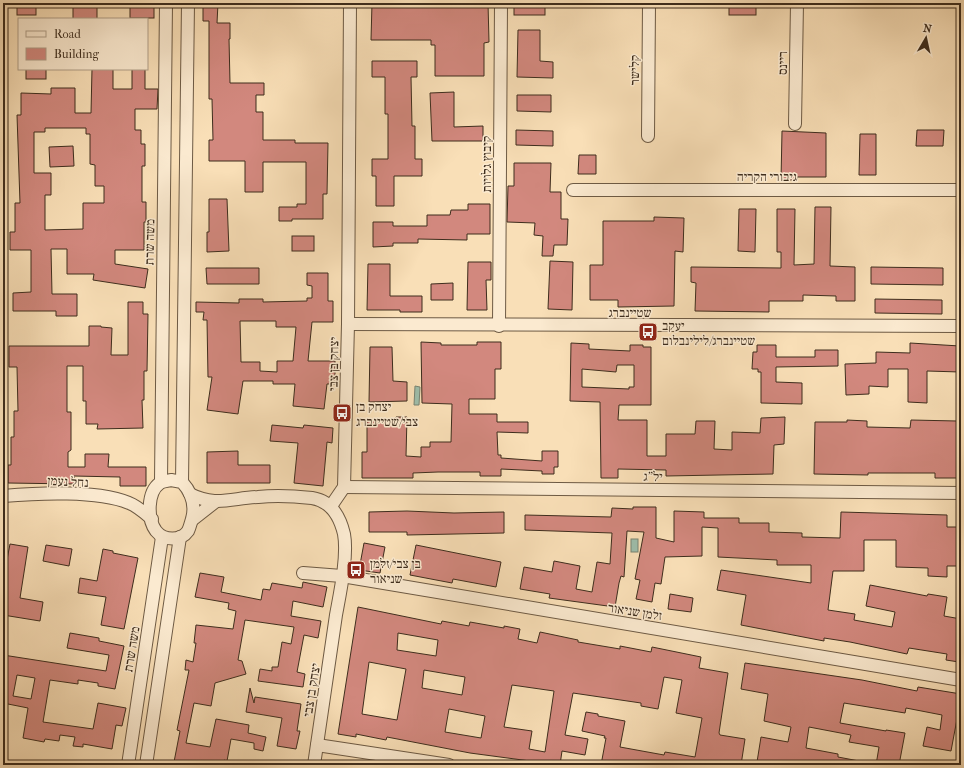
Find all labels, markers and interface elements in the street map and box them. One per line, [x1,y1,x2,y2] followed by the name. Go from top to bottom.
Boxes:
[18,18,148,70] legend
[906,18,946,58] north arrow
[922,22,933,36] text: N
[54,27,81,41] text: Road
[54,47,99,61] text: Building
[775,51,790,75] street label: ריינס
[627,55,642,85] street label: קלישר
[479,136,494,192] street label: קיבוץ גלויות
[737,169,797,184] street label: גיבורי הקריה
[142,219,157,265] street label: משה שרת
[609,305,652,320] street label: שטיינברג
[662,318,755,348] place label: יעקב שטיינברג/לילינבלום
[637,321,659,343] bus stop icon: יעקב שטיינברג/לילינבלום
[326,336,341,391] street label: יצחק בן צבי
[356,399,418,429] place label: יצחק בן צבי/שטיינברג
[331,402,353,424] bus stop icon: יצחק בן צבי/שטיינברג
[643,469,663,484] street label: יל"ג
[47,473,89,490] street label: נחל נעמן
[370,556,421,586] place label: בן צבי/זלמן שניאור
[345,559,367,581] bus stop icon: בן צבי/זלמן שניאור
[607,600,663,623] street label: זלמן שניאור
[120,625,143,673] street label: משה שרת
[300,662,323,718] street label: יצחק בן צבי

